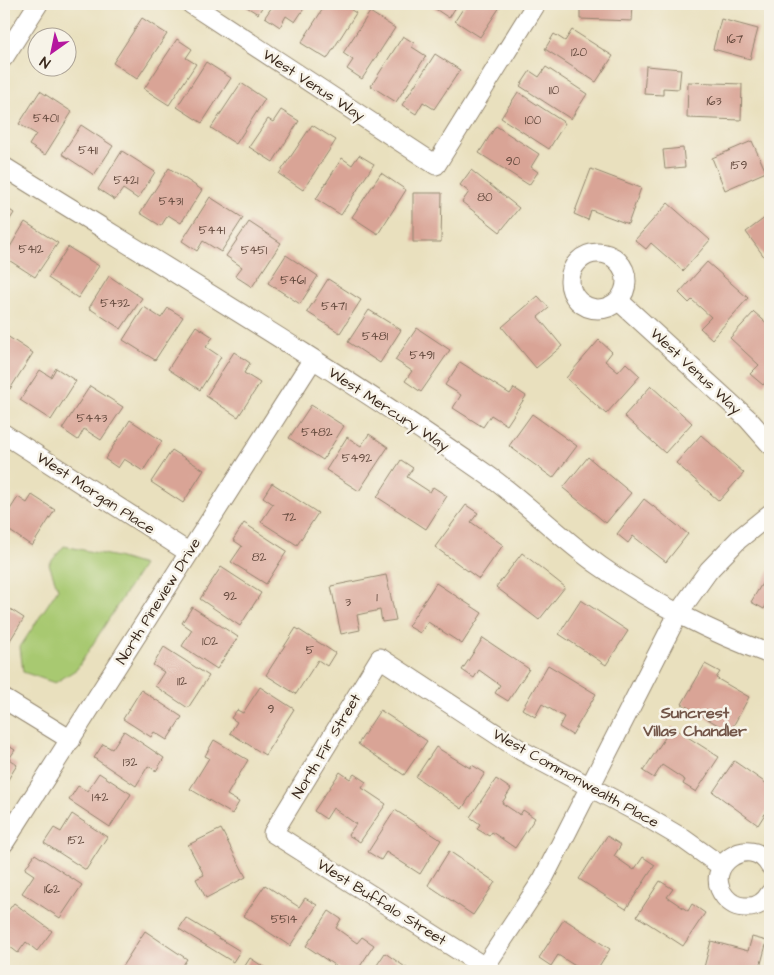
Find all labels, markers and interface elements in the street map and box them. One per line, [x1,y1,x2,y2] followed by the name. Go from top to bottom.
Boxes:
[28,28,78,78] north arrow
[727,31,744,48] house number: 167
[258,44,369,127] street label: West Venus Way
[571,44,587,61] house number: 120
[36,51,55,73] text: N
[549,82,560,99] house number: 110
[706,93,722,110] house number: 163
[33,110,59,127] house number: 5401
[525,112,542,129] house number: 100
[78,142,98,159] house number: 5411
[506,153,521,170] house number: 90
[731,157,748,174] house number: 159
[113,172,139,189] house number: 5421
[477,189,493,206] house number: 80
[159,193,184,210] house number: 5431
[199,222,226,239] house number: 5441
[18,241,44,258] house number: 5412
[241,242,268,259] house number: 5451
[280,272,306,289] house number: 5461
[100,295,130,312] house number: 5432
[321,298,347,315] house number: 5471
[645,323,746,420] street label: West Venus Way
[362,328,388,345] house number: 5481
[409,347,435,364] house number: 5491
[324,362,453,457] street label: West Mercury Way
[77,410,107,427] house number: 5443
[301,424,333,441] house number: 5482
[32,447,159,540] street label: West Morgan Place
[342,450,372,467] house number: 5492
[282,509,296,526] house number: 72
[111,534,206,669] street label: North Pineview Drive
[252,549,266,566] house number: 82
[223,588,237,605] house number: 92
[376,589,378,606] house number: 1
[345,594,351,611] house number: 3
[202,633,218,650] house number: 102
[306,642,315,659] house number: 5
[177,673,187,690] house number: 112
[287,690,366,803] street label: North Fir Street
[268,701,275,718] house number: 9
[642,702,747,742] district label: Suncrest Villas Chandler
[489,724,663,833] street label: West Commonwealth Place
[123,754,137,771] house number: 132
[92,789,108,806] house number: 142
[68,832,85,849] house number: 152
[313,854,450,951] street label: West Buffalo Street
[44,881,60,898] house number: 162
[271,911,297,928] house number: 5514

